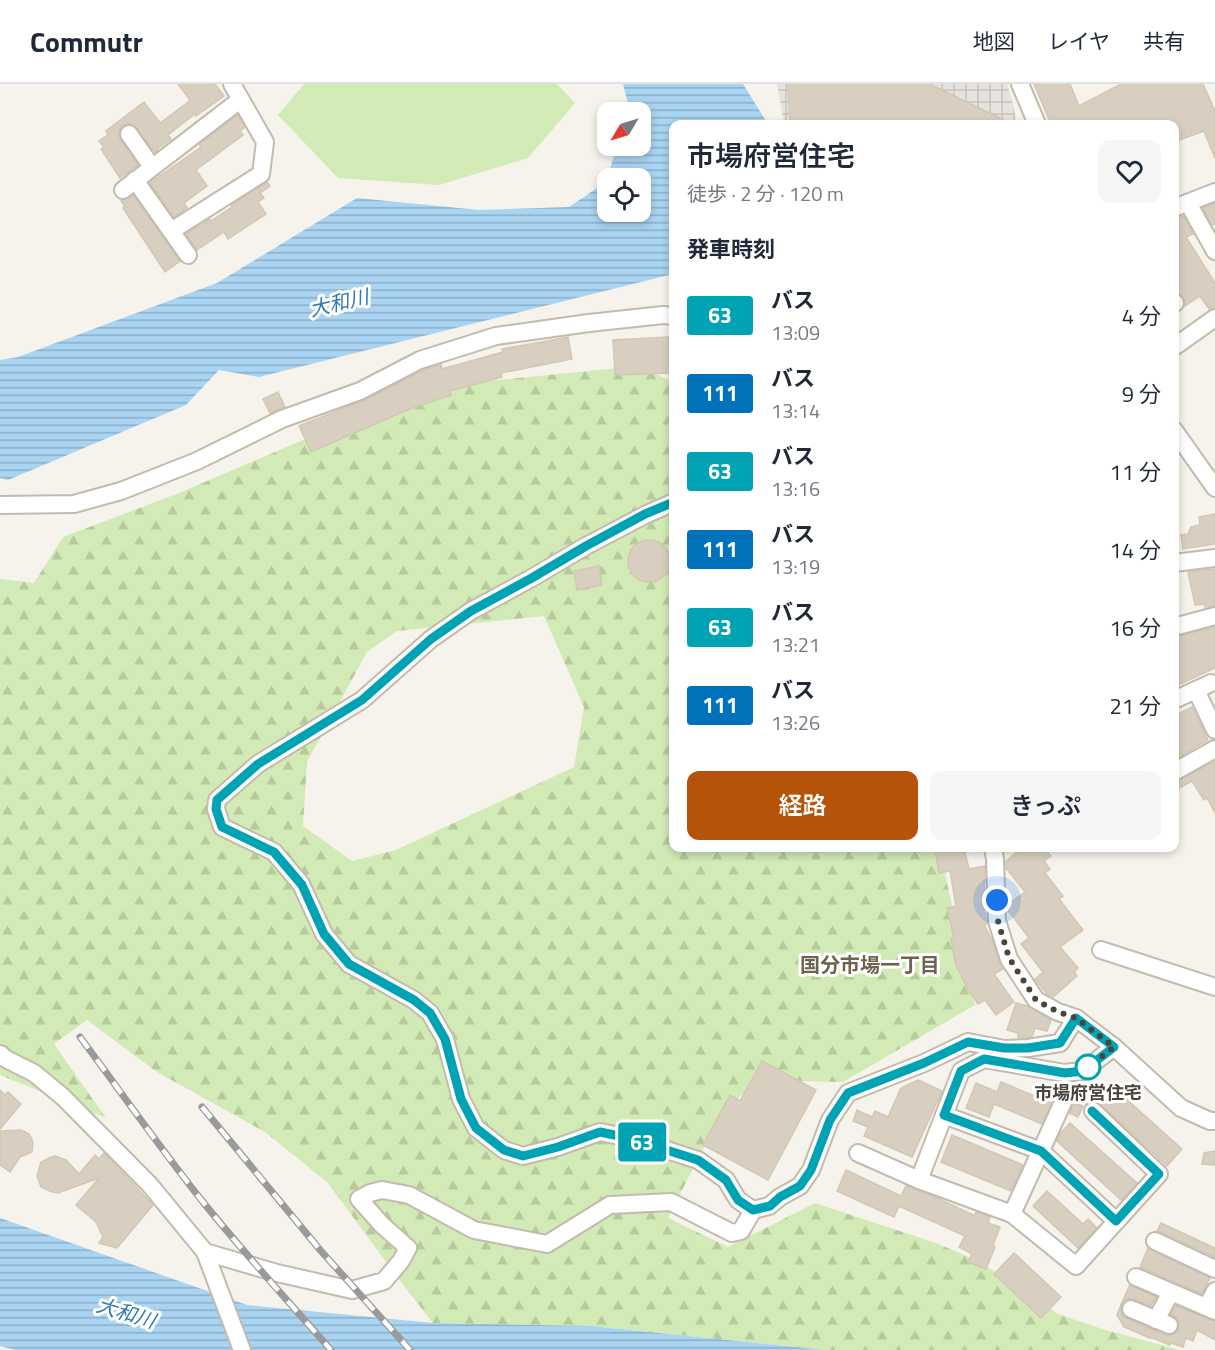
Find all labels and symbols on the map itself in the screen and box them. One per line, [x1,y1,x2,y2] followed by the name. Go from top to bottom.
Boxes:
[597,102,651,156] north arrow
[306,280,374,324] water label: 大和川
[982,885,1012,915] your location
[800,949,940,980] district label: 国分市場一丁目
[1075,1054,1101,1080] marker: 市場府営住宅
[1034,1079,1142,1106] place label: 市場府営住宅
[615,1122,669,1162] line badge: 63
[93,1289,161,1337] water label: 大和川

